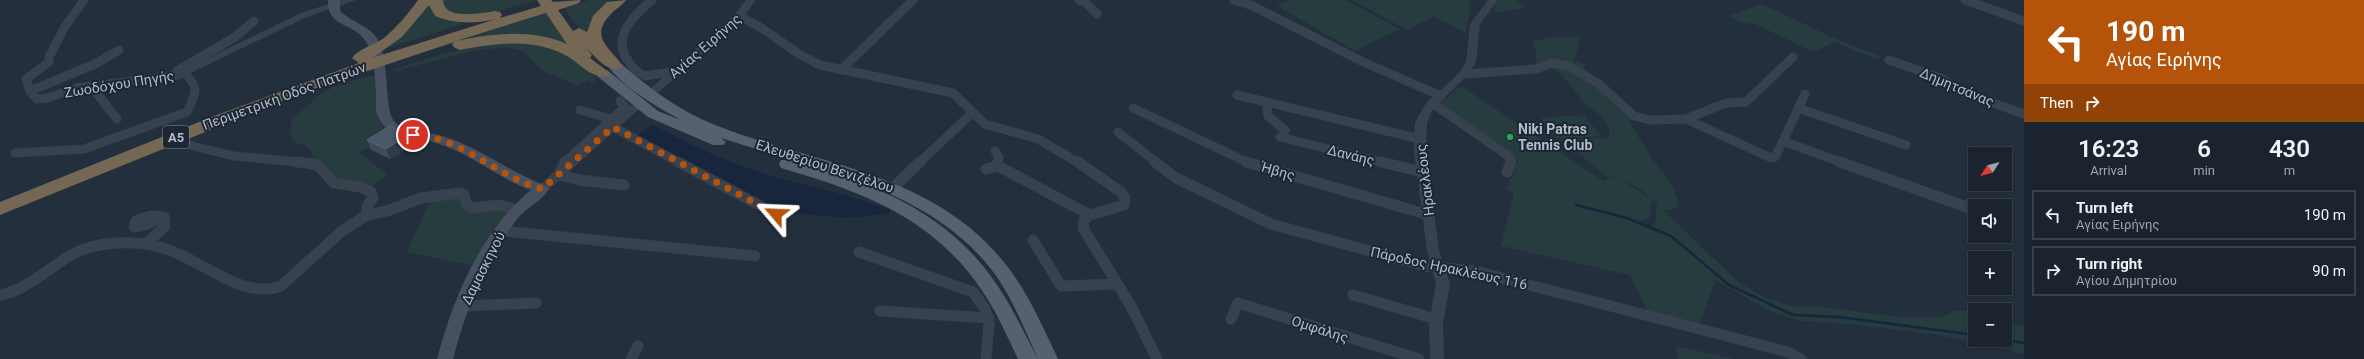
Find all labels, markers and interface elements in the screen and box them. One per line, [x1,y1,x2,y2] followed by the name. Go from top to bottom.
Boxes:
[666,10,744,82] street label: Αγίας Ειρήνης
[2106,15,2185,48] text: 190 m
[2040,16,2092,68] icon: left
[2106,49,2222,70] text: Αγίας Ειρήνης
[200,59,368,133] street label: Περιμετρική Οδός Πατρών
[1918,64,1996,110] street label: Δημητσάνας
[63,67,175,101] street label: Ζωοδόχου Πηγής
[2081,92,2103,114] icon: right
[2040,94,2073,112] text: Then
[396,118,430,152] pin
[1518,121,1592,153] place label: Niki Patras Tennis Club
[402,124,424,146] icon: arrive
[163,126,189,148] road number: Α5
[1505,132,1515,142] marker: Niki Patras Tennis Club
[2078,135,2139,163] text: 16:23
[2197,135,2211,163] text: 6
[2269,135,2310,163] text: 430
[754,136,896,196] street label: Ελευθερίου Βενιζέλου
[1326,141,1376,169] street label: Δανάης
[1413,143,1437,217] street label: Ηρακλέους
[1968,147,2012,191] north arrow
[1968,147,2012,347] map controls
[1258,158,1297,183] street label: Ήβης
[2090,163,2127,178] text: Arrival
[2193,163,2215,178] text: min
[2284,163,2295,178] text: m
[755,193,797,235] position arrow
[1968,199,2012,243] button: sound
[2076,199,2133,217] text: Turn left
[2042,204,2064,226] icon: left
[2304,206,2346,224] text: 190 m
[2076,217,2159,232] text: Αγίας Ειρήνης
[458,229,508,307] street label: Δαμασκηνού
[1369,244,1529,292] street label: Πάροδος Ηρακλέους 116
[1968,251,2012,295] button: +
[2076,255,2142,273] text: Turn right
[2042,260,2064,282] icon: right
[2312,262,2346,280] text: 90 m
[2076,273,2177,288] text: Αγίου Δημητρίου
[1968,303,2012,347] button: −
[1289,312,1350,347] street label: Ομφάλης

